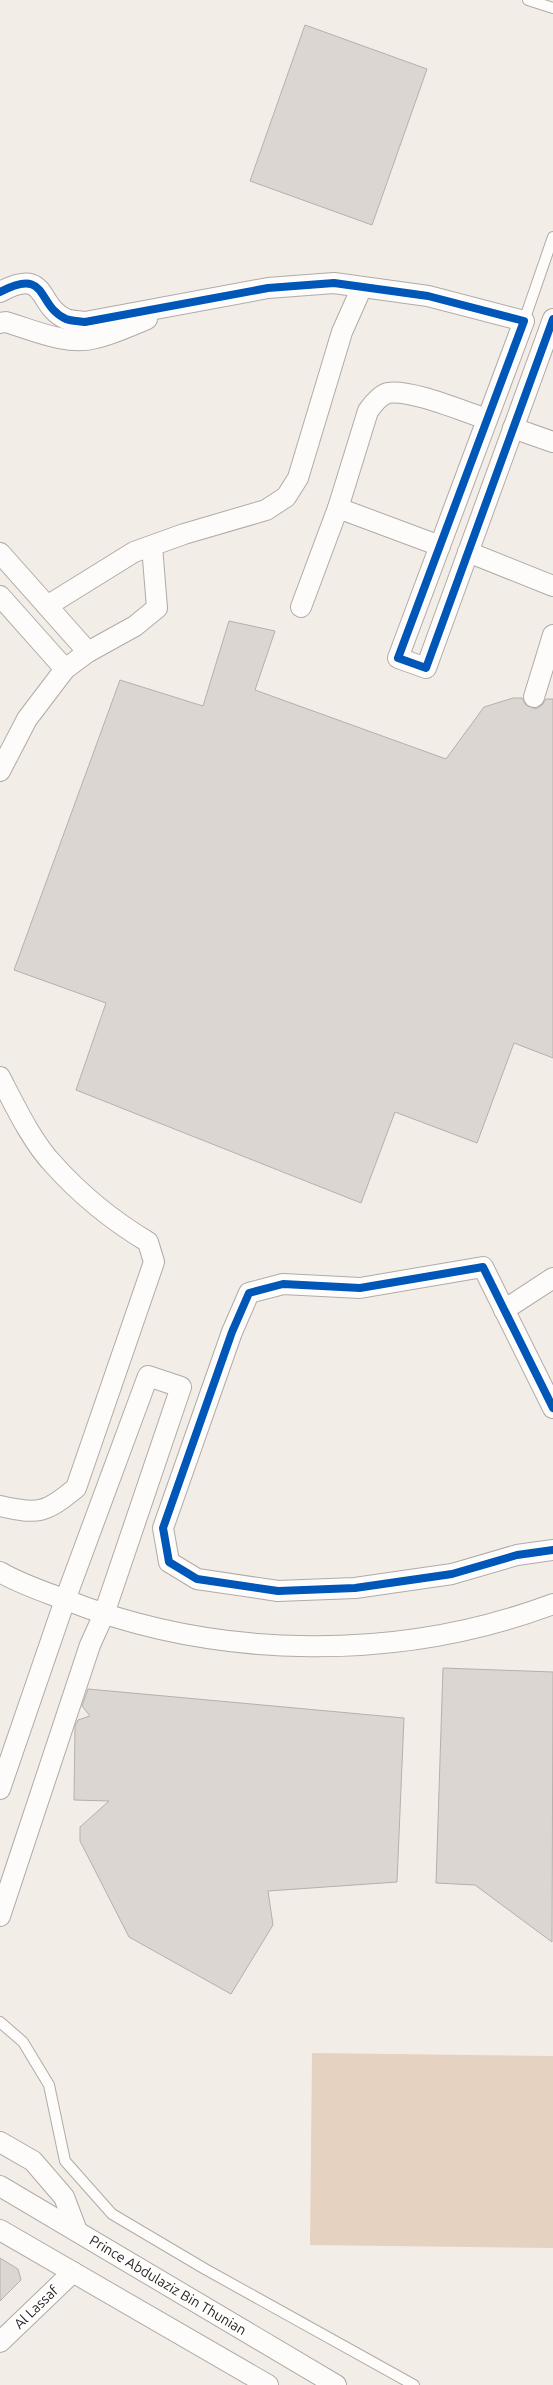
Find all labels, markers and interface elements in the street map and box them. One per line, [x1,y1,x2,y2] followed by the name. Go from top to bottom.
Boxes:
[87,2232,249,2338] street label: Prince Abdulaziz Bin Thunian
[11,2282,62,2332] street label: Al Lassaf

